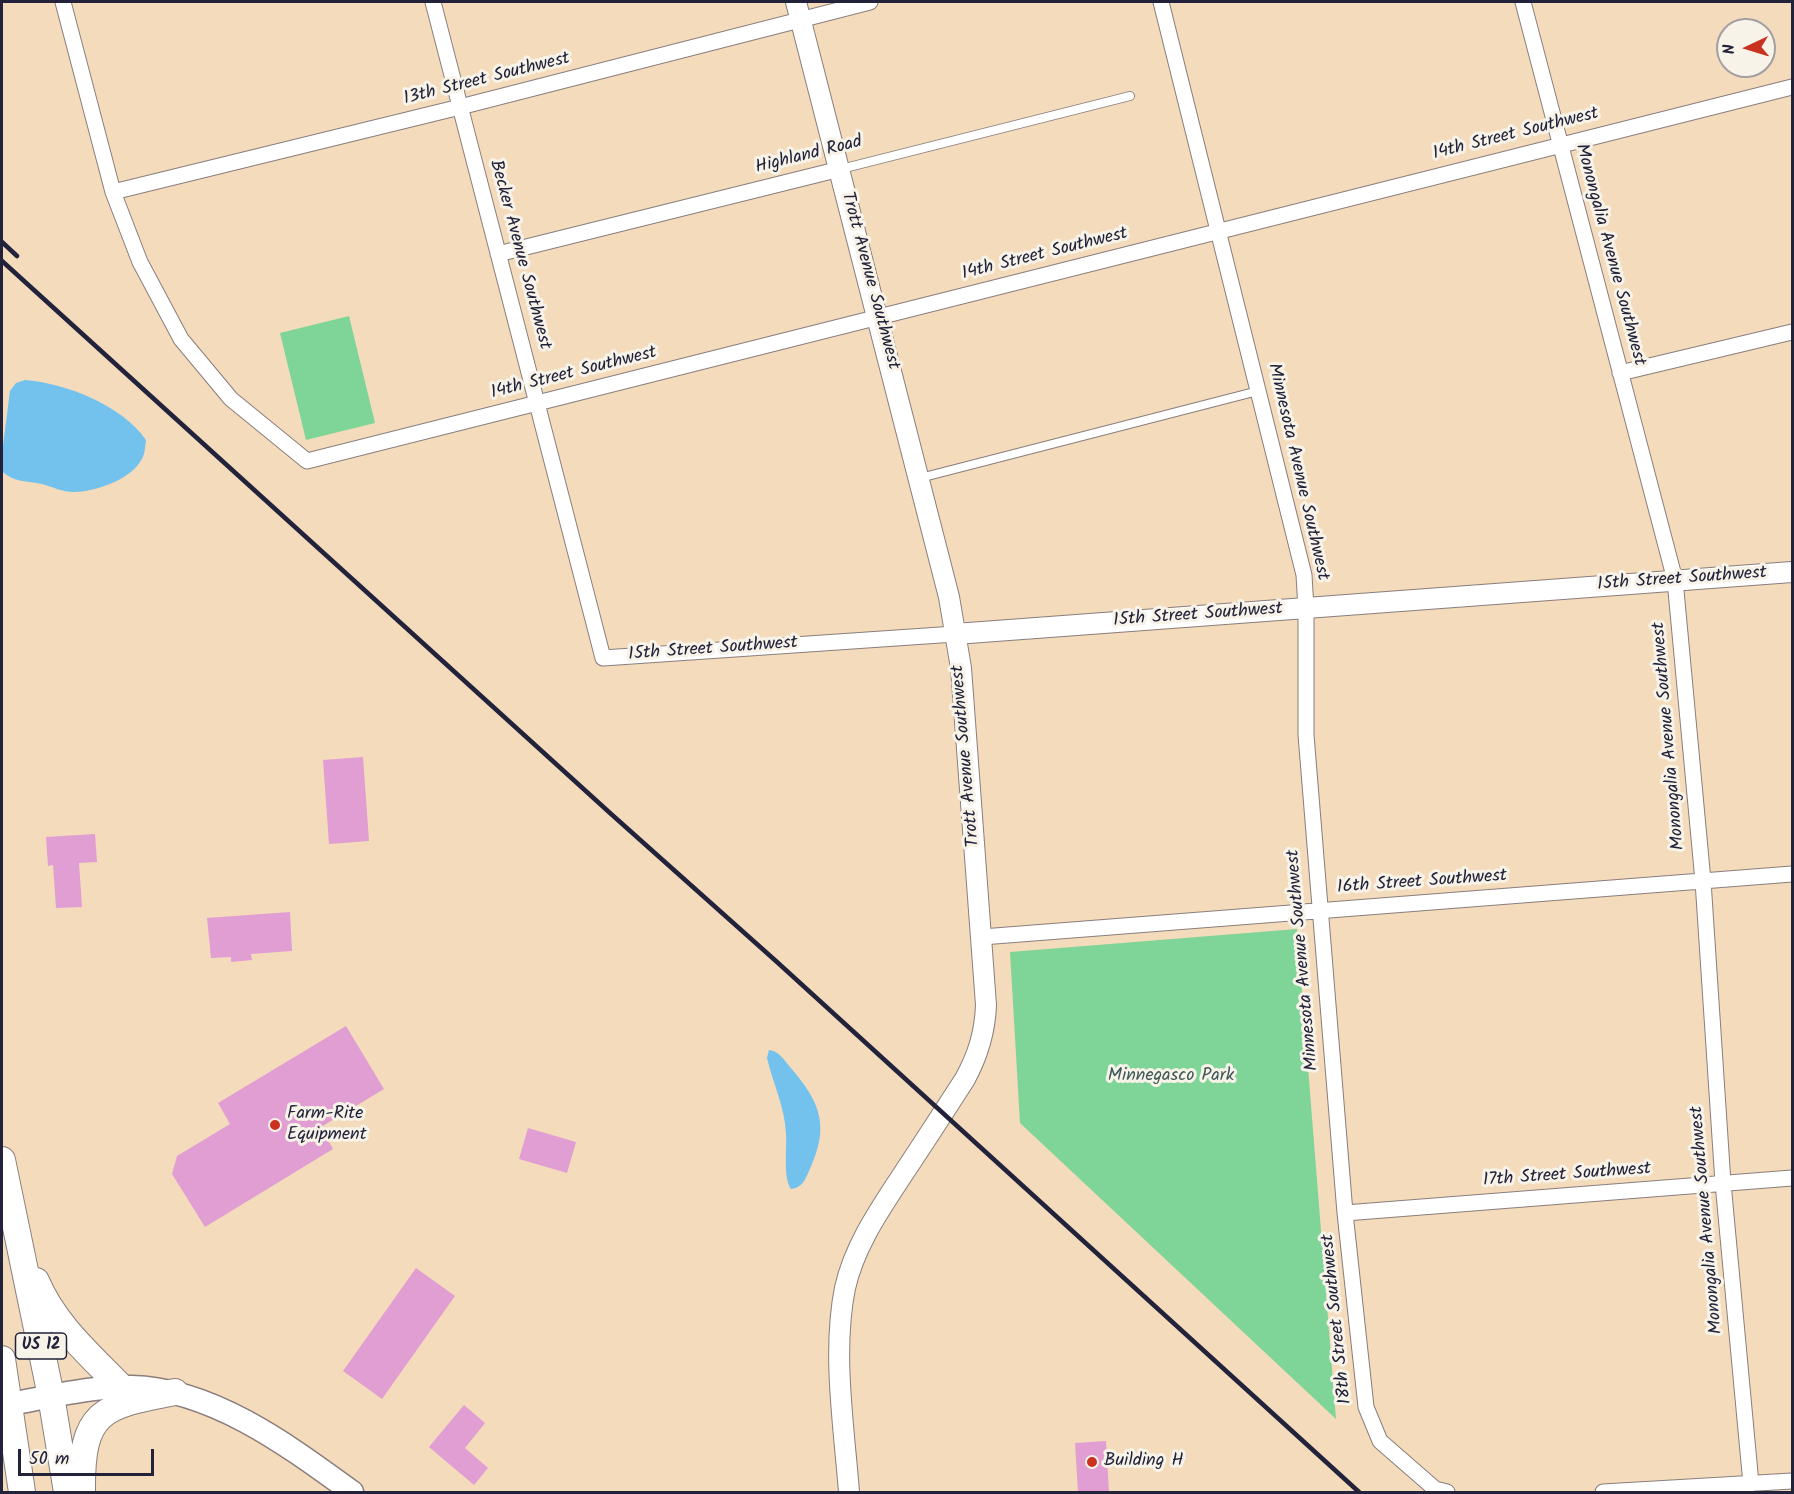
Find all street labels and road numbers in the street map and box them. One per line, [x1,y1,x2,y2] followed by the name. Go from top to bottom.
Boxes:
[402,49,572,111] street label: 13th Street Southwest
[1431,104,1601,166] street label: 14th Street Southwest
[753,132,865,180] street label: Highland Road
[1569,142,1649,368] street label: Monongalia Avenue Southwest
[483,158,555,352] street label: Becker Avenue Southwest
[835,190,903,372] street label: Trott Avenue Southwest
[960,224,1130,286] street label: 14th Street Southwest
[489,343,659,405] street label: 14th Street Southwest
[1261,361,1333,583] street label: Minnesota Avenue Southwest
[1597,563,1767,597] street label: 15th Street Southwest
[1113,599,1283,633] street label: 15th Street Southwest
[1649,621,1691,851] street label: Monongalia Avenue Southwest
[628,633,798,667] street label: 15th Street Southwest
[948,664,986,848] street label: Trott Avenue Southwest
[1284,848,1324,1072] street label: Minnesota Avenue Southwest
[1336,866,1508,900] street label: 16th Street Southwest
[1687,1105,1729,1335] street label: Monongalia Avenue Southwest
[1482,1159,1652,1193] street label: 17th Street Southwest
[1318,1233,1358,1405] street label: 18th Street Southwest
[15,1333,66,1359] road number: US 12

